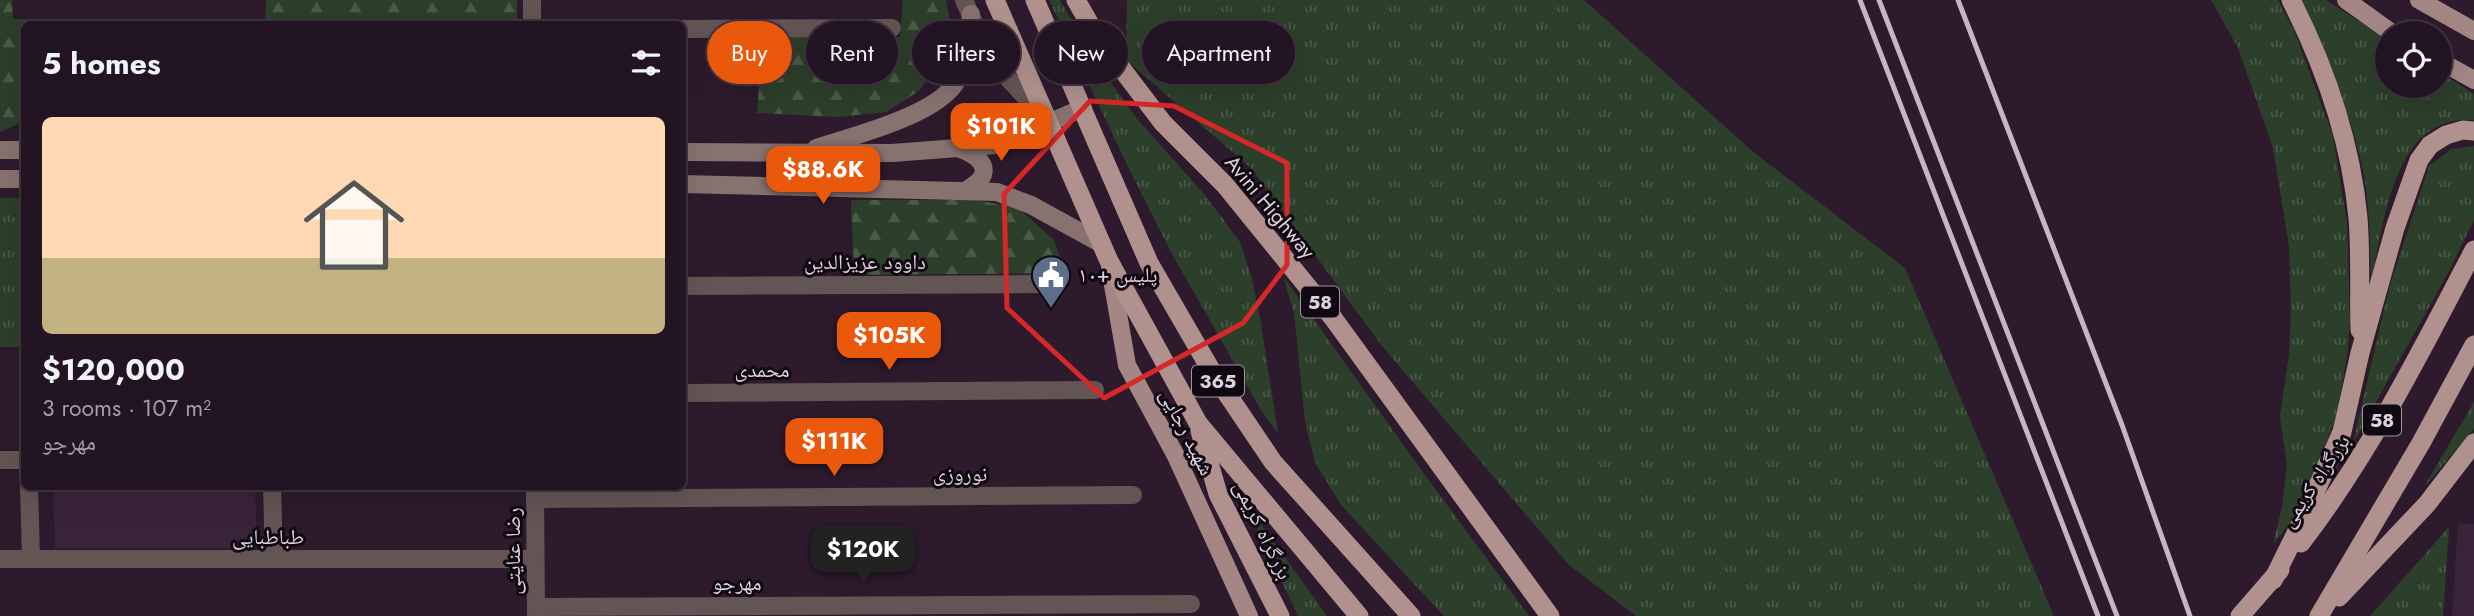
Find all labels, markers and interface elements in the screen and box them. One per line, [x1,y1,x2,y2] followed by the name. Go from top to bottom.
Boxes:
[707,21,792,84] chip: Buy
[806,21,898,84] chip: Rent
[912,21,1020,84] chip: Filters
[1034,21,1128,84] chip: New
[1142,21,1295,84] chip: Apartment
[2375,21,2452,98] map controls
[2375,21,2452,98] button: locate
[42,42,161,85] text: 5 homes
[627,44,665,82] icon: filters
[952,104,1050,163] pin: $101K
[966,109,1036,143] text: $101K
[766,146,880,206] pin: $88.6K
[1218,149,1323,266] street label: Avini Highway
[782,152,864,186] text: $88.6K
[291,162,417,288] icon: home
[804,247,926,277] street label: داوود عزیزالدین
[1030,254,1072,309] public building icon: پلیس +۱۰
[1078,260,1157,290] place label: پلیس +۱۰
[1301,286,1339,318] road number: 58
[840,312,938,372] pin: $105K
[853,318,925,352] text: $105K
[42,348,185,391] text: $120,000
[734,355,790,385] street label: محمدی
[1192,366,1244,396] road number: 365
[1152,383,1222,481] street label: شهید رجایی
[42,391,211,425] text: 3 rooms · 107 m²
[2363,404,2401,436] road number: 58
[785,419,883,478] pin: $111K
[801,424,867,458] text: $111K
[42,425,96,459] text: مهرجو
[2273,428,2357,534] street label: بزرگراه کریمی
[933,459,987,489] street label: نوروزی
[1226,475,1300,585] street label: بزرگراه کریمی
[498,507,528,595] street label: رضا عنایتی
[232,522,304,552] street label: طباطبایی
[814,526,912,586] pin: $120K
[827,532,899,566] text: $120K
[712,568,762,598] street label: مهرجو

